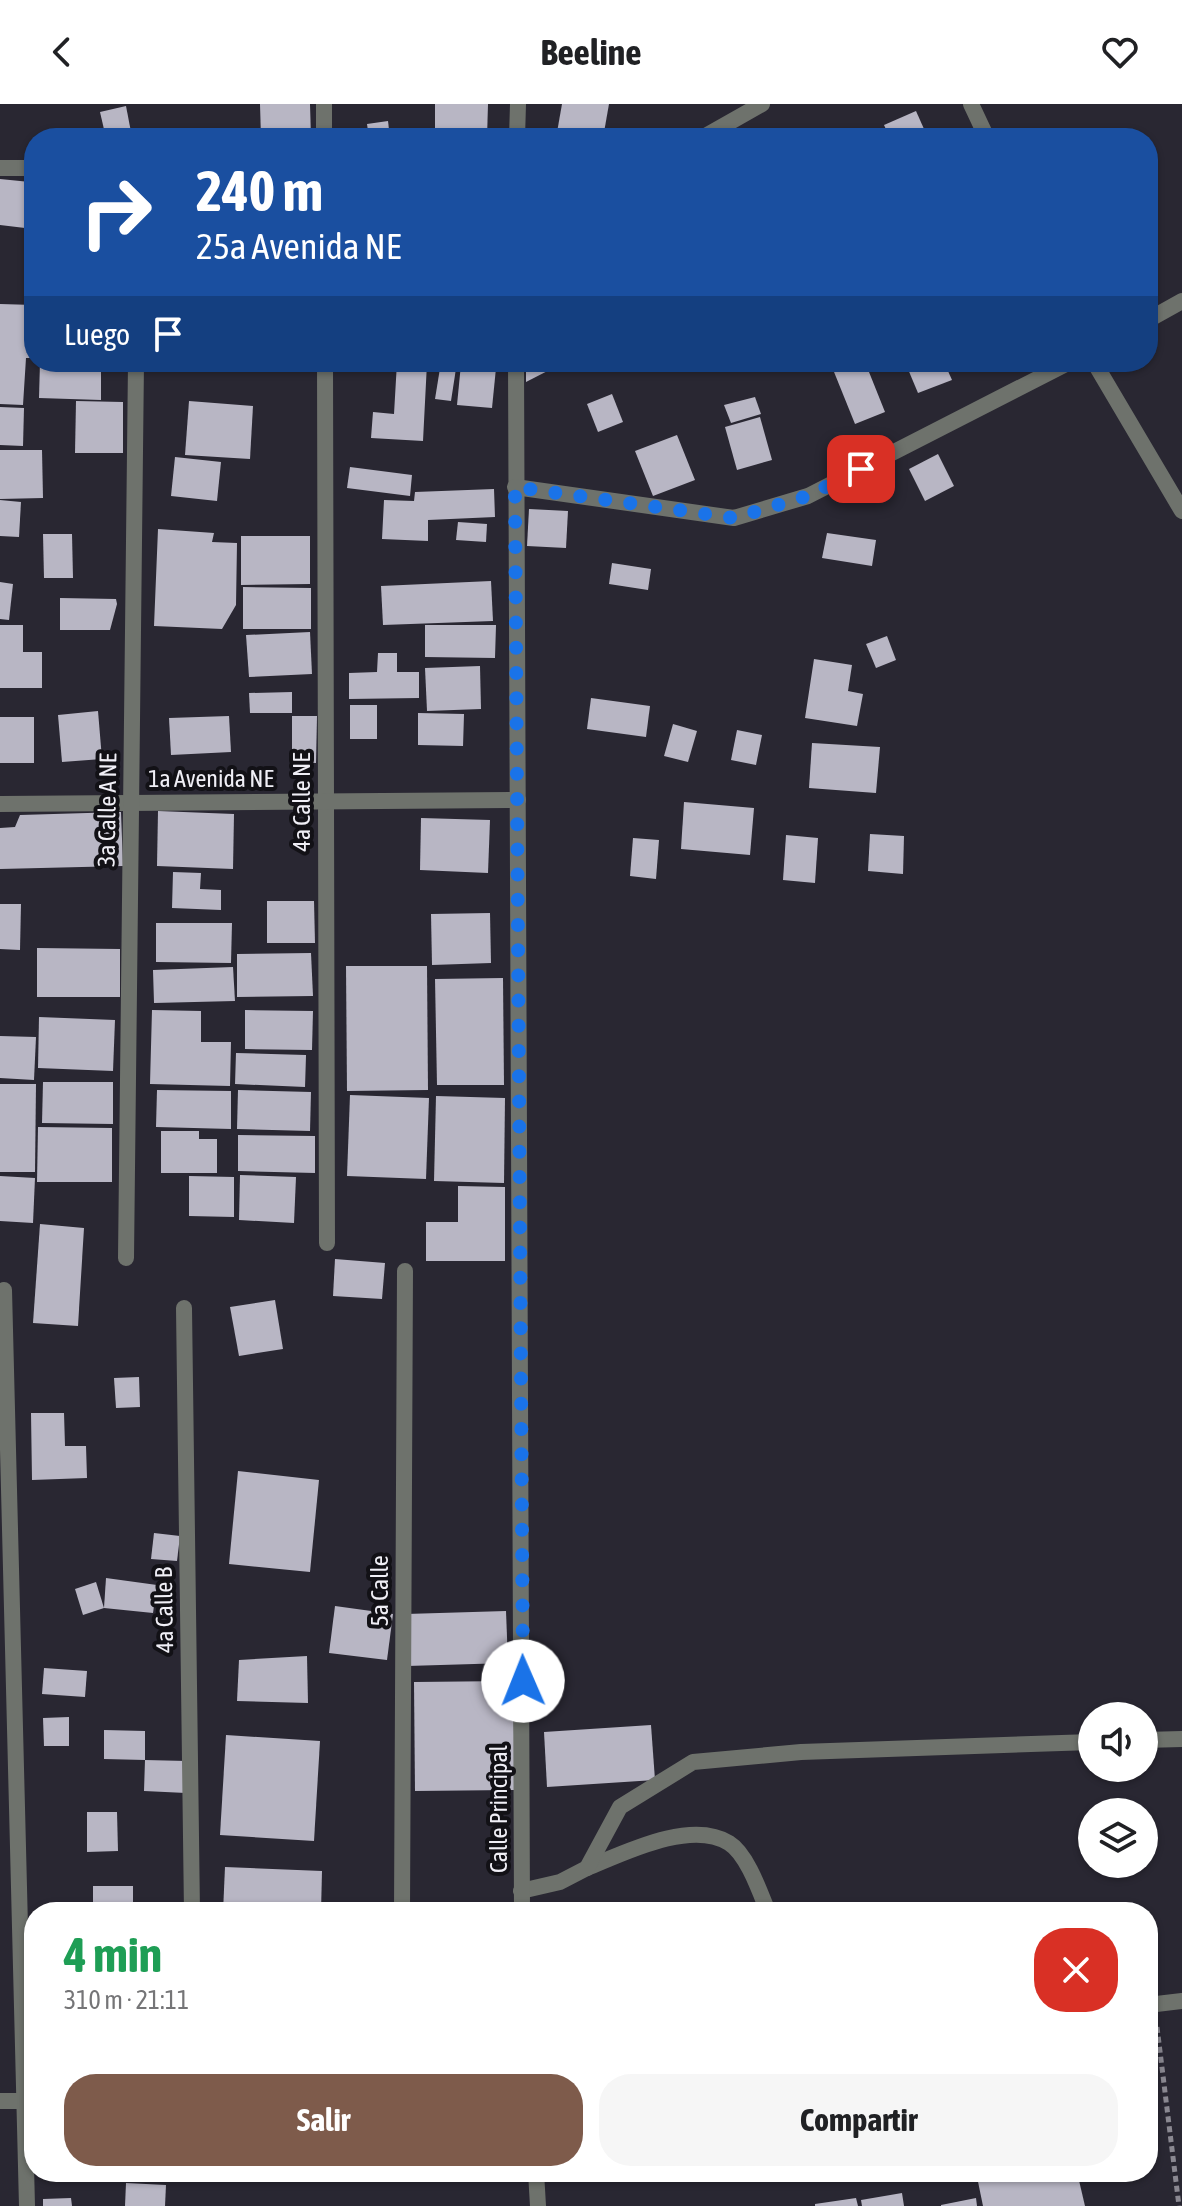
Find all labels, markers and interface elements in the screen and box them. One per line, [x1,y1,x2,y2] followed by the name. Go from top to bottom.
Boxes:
[40,30,84,74] icon: back
[1098,30,1142,74] icon: heart
[540,31,642,73] text: Beeline
[196,159,323,223] text: 240 m
[64,160,168,264] icon: right
[196,225,401,267] text: 25a Avenida NE
[146,312,190,356] icon: arrive
[64,317,130,351] text: Luego
[827,435,895,503] pin
[839,447,883,491] icon: arrive
[93,753,121,867] street label: 3a Calle A NE
[288,753,315,851] street label: 4a Calle NE
[148,765,274,792] street label: 1a Avenida NE
[366,1555,393,1627] street label: 5a Calle
[150,1566,178,1653] street label: 4a Calle B
[481,1639,565,1723] position arrow
[1078,1702,1158,1878] map controls
[1078,1702,1158,1782] button: sound
[485,1744,512,1873] street label: Calle Principal
[1078,1798,1158,1878] button: layers
[64,1927,162,1982] text: 4 min
[1034,1928,1118,2012] button: close
[64,1985,189,2015] text: 310 m · 21:11
[64,2074,583,2166] button: Salir
[599,2074,1118,2166] button: Compartir

